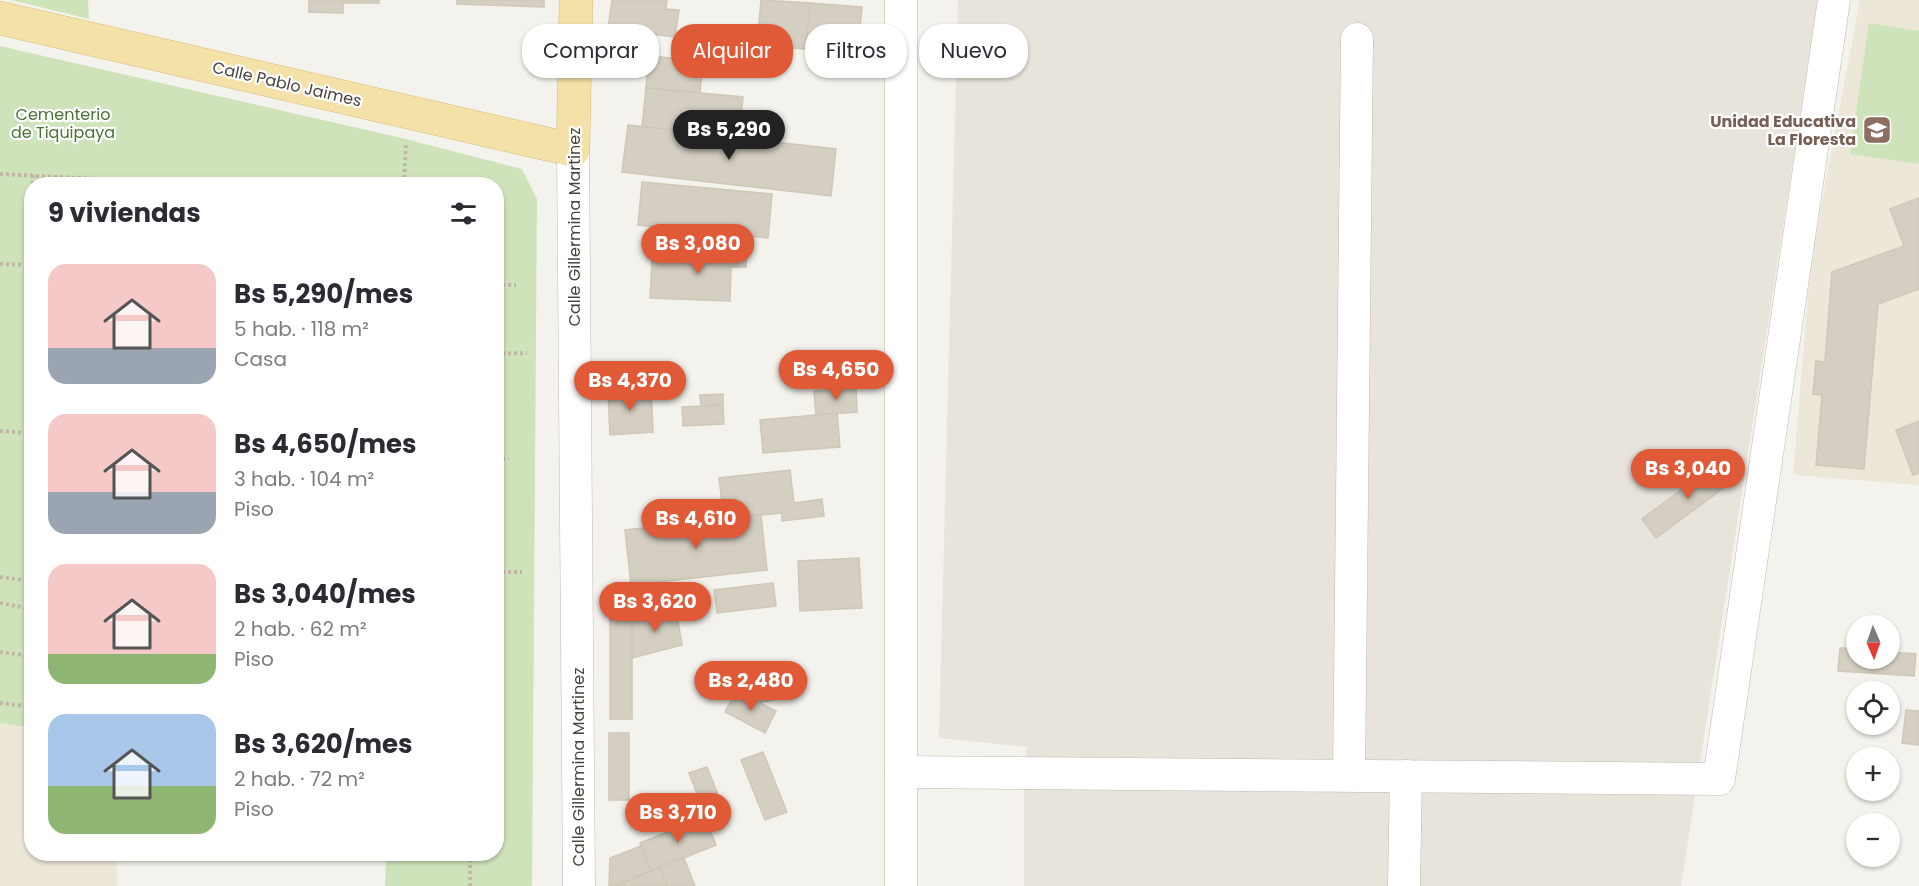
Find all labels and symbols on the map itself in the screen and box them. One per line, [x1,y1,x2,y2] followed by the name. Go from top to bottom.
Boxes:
[210,56,364,112] street label: Calle Pablo Jaimes
[11,103,115,144] park label: Cementerio de Tiquipaya
[667,110,791,161] pin: Bs 5,290
[1710,110,1856,151] place label: Unidad Educativa La Floresta
[1861,114,1893,146] school or university icon: Unidad Educativa La Floresta
[563,128,586,326] street label: Calle Gillermina Martinez
[636,224,760,275] pin: Bs 3,080
[774,350,898,401] pin: Bs 4,650
[568,361,692,412] pin: Bs 4,370
[1626,449,1750,500] pin: Bs 3,040
[634,499,758,550] pin: Bs 4,610
[593,582,717,633] pin: Bs 3,620
[1846,615,1900,669] north arrow
[689,661,813,712] pin: Bs 2,480
[567,668,590,866] street label: Calle Gillermina Martinez
[616,793,740,844] pin: Bs 3,710

